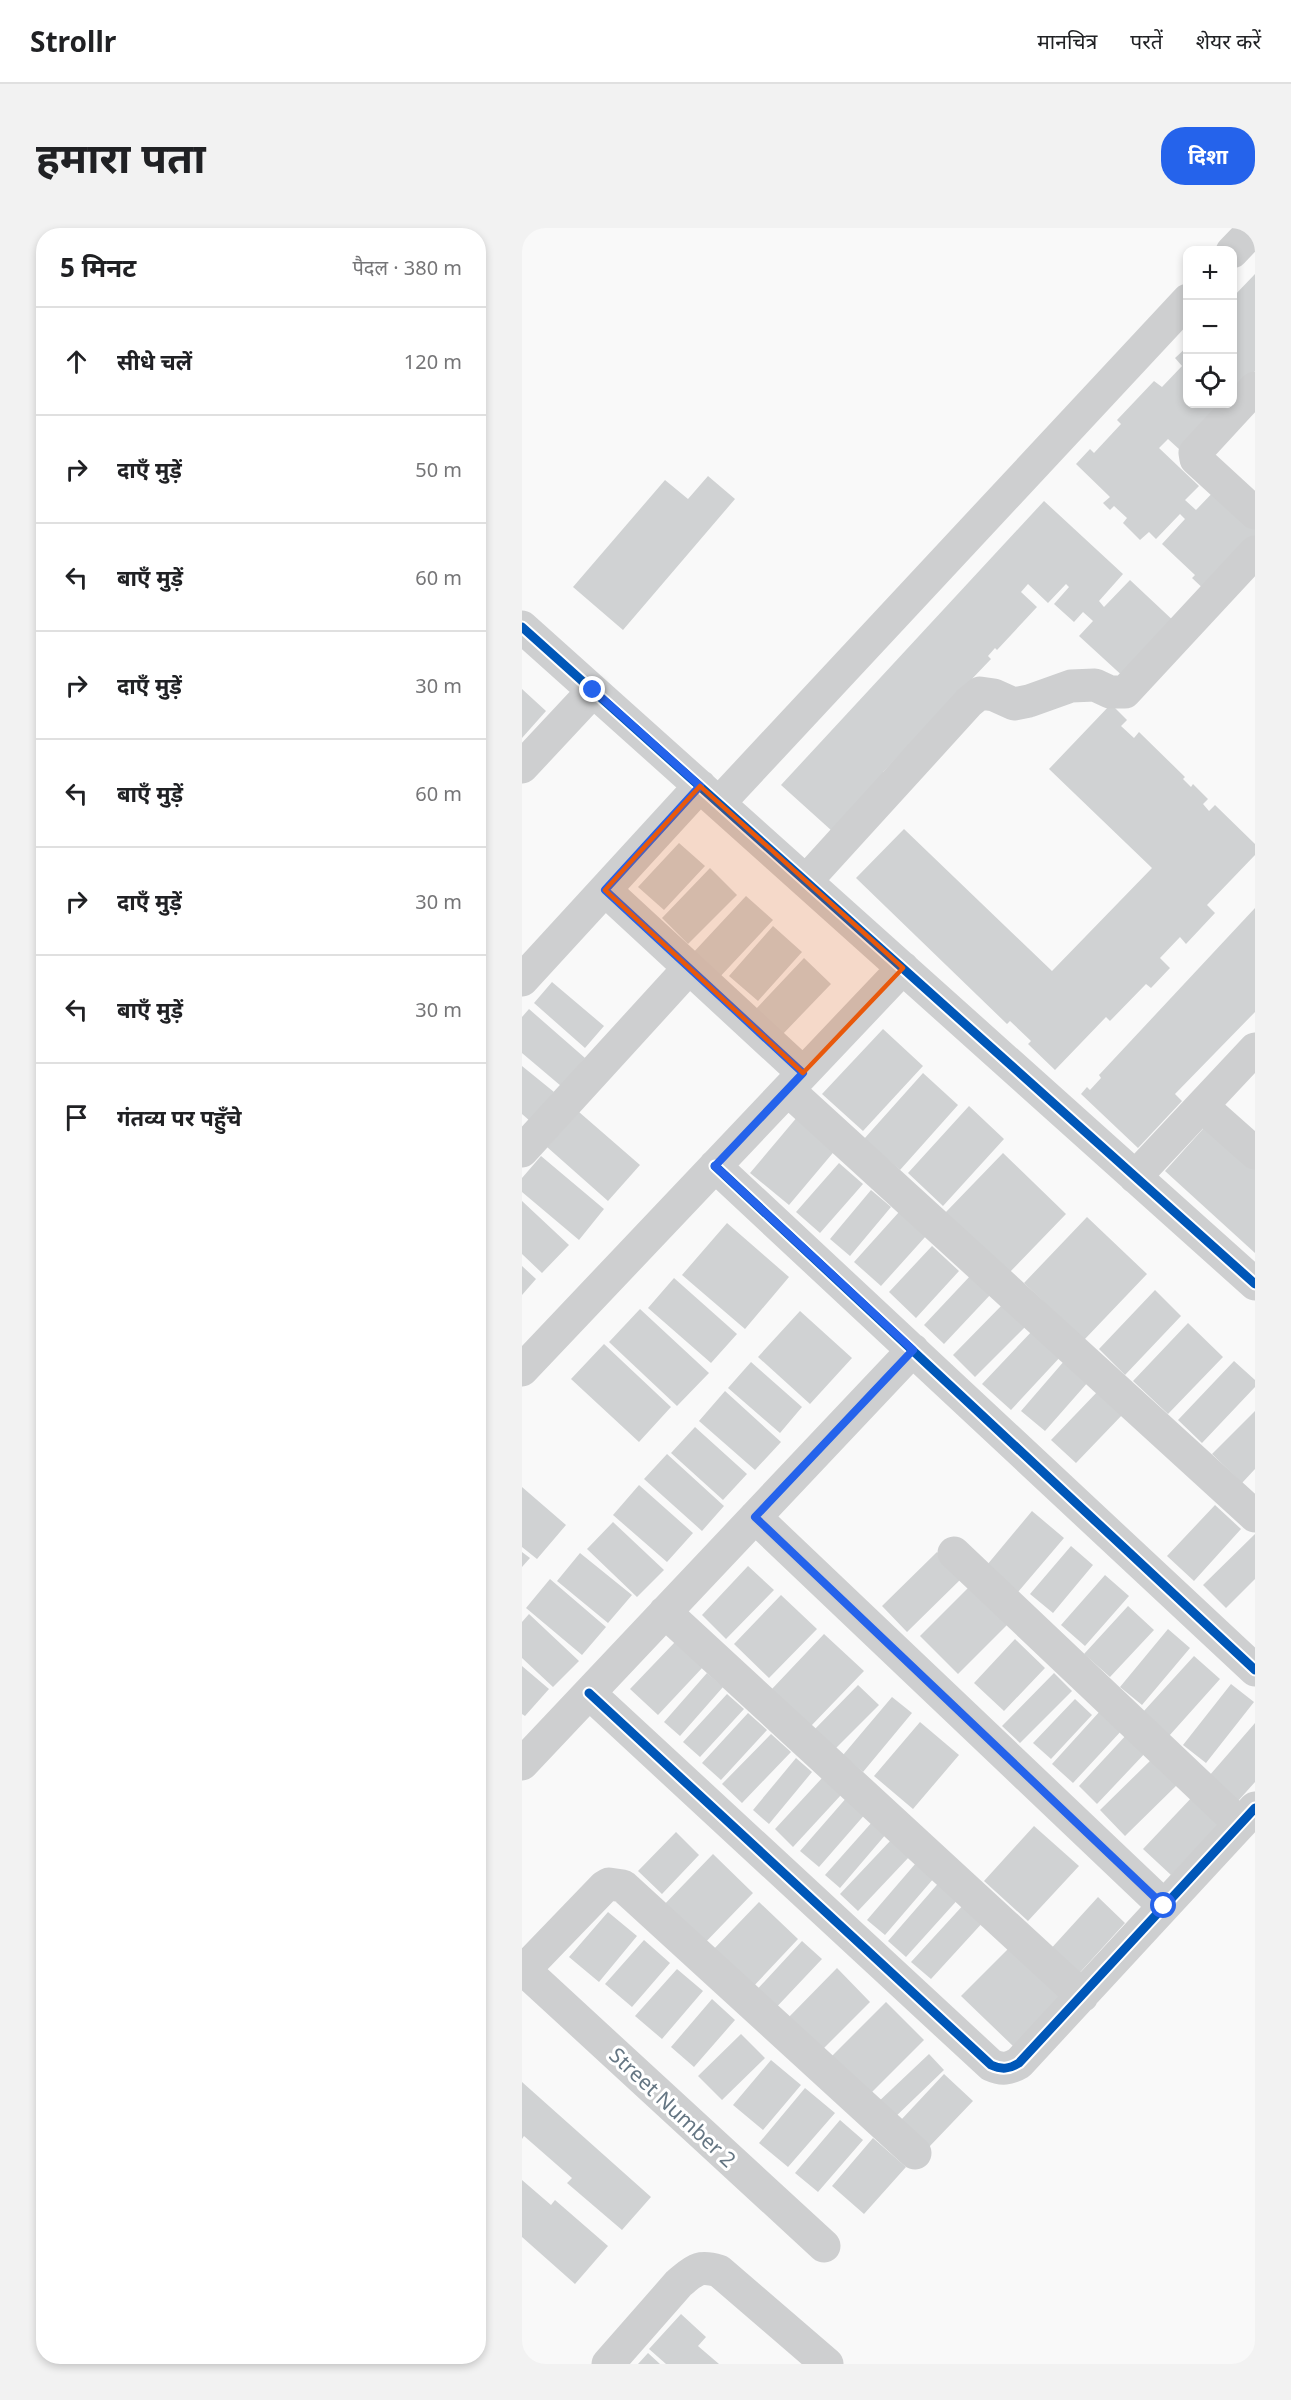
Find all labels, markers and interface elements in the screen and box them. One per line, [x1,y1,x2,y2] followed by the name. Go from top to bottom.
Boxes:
[30,22,116,60] text: Strollr
[1037,27,1097,55] text: मानचित्र
[1130,27,1163,55] text: परतें
[1196,27,1261,55] text: शेयर करें
[1161,127,1255,185] button: दिशा
[36,128,206,185] text: हमारा पता
[1183,246,1237,408] map controls
[1183,246,1237,300] button: +
[60,249,136,285] text: 5 मिनट
[352,254,462,281] text: पैदल · 380 m
[1183,300,1237,354] button: −
[60,345,93,378] icon: ahead
[117,346,192,376] text: सीधे चलें
[404,348,462,375] text: 120 m
[1183,354,1237,408] button: locate
[60,453,93,486] icon: right
[117,454,182,484] text: दाएँ मुड़ें
[415,456,462,483] text: 50 m
[60,561,93,594] icon: left
[117,562,183,592] text: बाएँ मुड़ें
[415,564,462,591] text: 60 m
[60,669,93,702] icon: right
[117,670,182,700] text: दाएँ मुड़ें
[415,672,462,699] text: 30 m
[579,676,605,702] route end
[60,777,93,810] icon: left
[117,778,183,808] text: बाएँ मुड़ें
[415,780,462,807] text: 60 m
[60,885,93,918] icon: right
[117,886,182,916] text: दाएँ मुड़ें
[415,888,462,915] text: 30 m
[60,993,93,1026] icon: left
[117,994,183,1024] text: बाएँ मुड़ें
[415,996,462,1023] text: 30 m
[60,1101,93,1134] icon: arrive
[117,1102,242,1132] text: गंतव्य पर पहुँचे
[1150,1892,1176,1918] route start
[604,2041,742,2173] street label: Street Number 2

